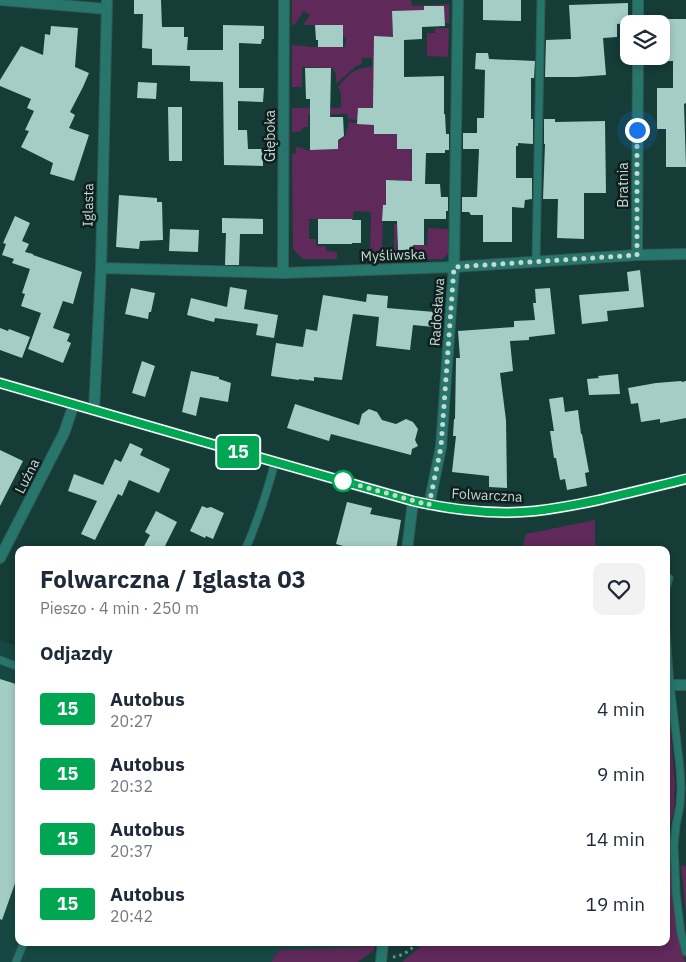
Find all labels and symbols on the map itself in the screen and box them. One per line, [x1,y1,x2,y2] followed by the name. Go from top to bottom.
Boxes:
[261,109,279,162] street label: Głęboka
[625,118,650,143] your location
[614,162,632,208] street label: Bratnia
[79,183,97,227] street label: Iglasta
[360,245,426,265] street label: Myśliwska
[426,277,448,347] street label: Radosława
[216,436,260,468] line badge: 15
[11,455,44,496] street label: Luźna
[332,470,354,492] unlabelled marker
[451,484,524,506] street label: Folwarczna

